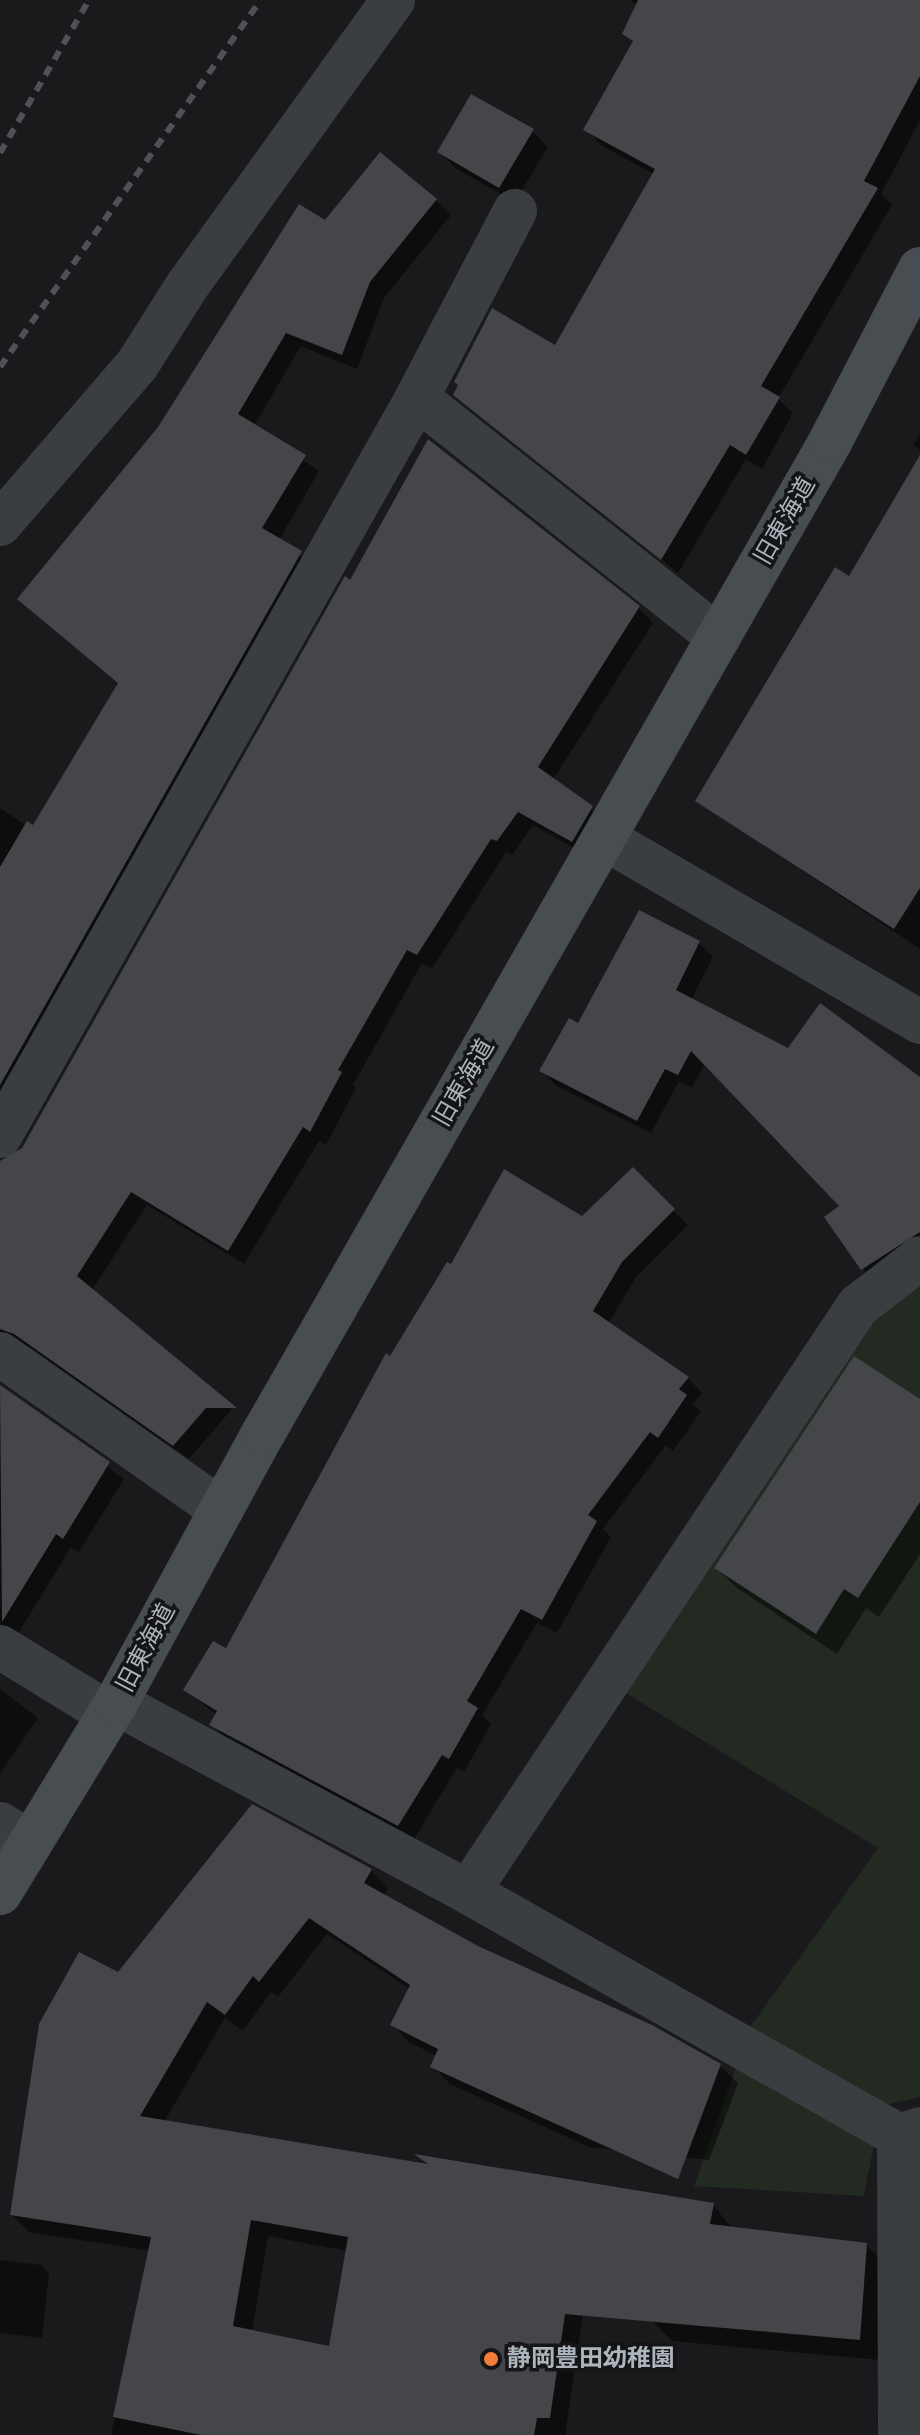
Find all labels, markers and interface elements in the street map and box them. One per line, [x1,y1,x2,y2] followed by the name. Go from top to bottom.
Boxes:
[749,472,821,570] street label: 旧東海道
[428,1034,500,1132] street label: 旧東海道
[111,1599,181,1697] street label: 旧東海道
[507,2345,675,2373] place label: 静岡豊田幼稚園
[482,2350,500,2368] marker: 静岡豊田幼稚園

